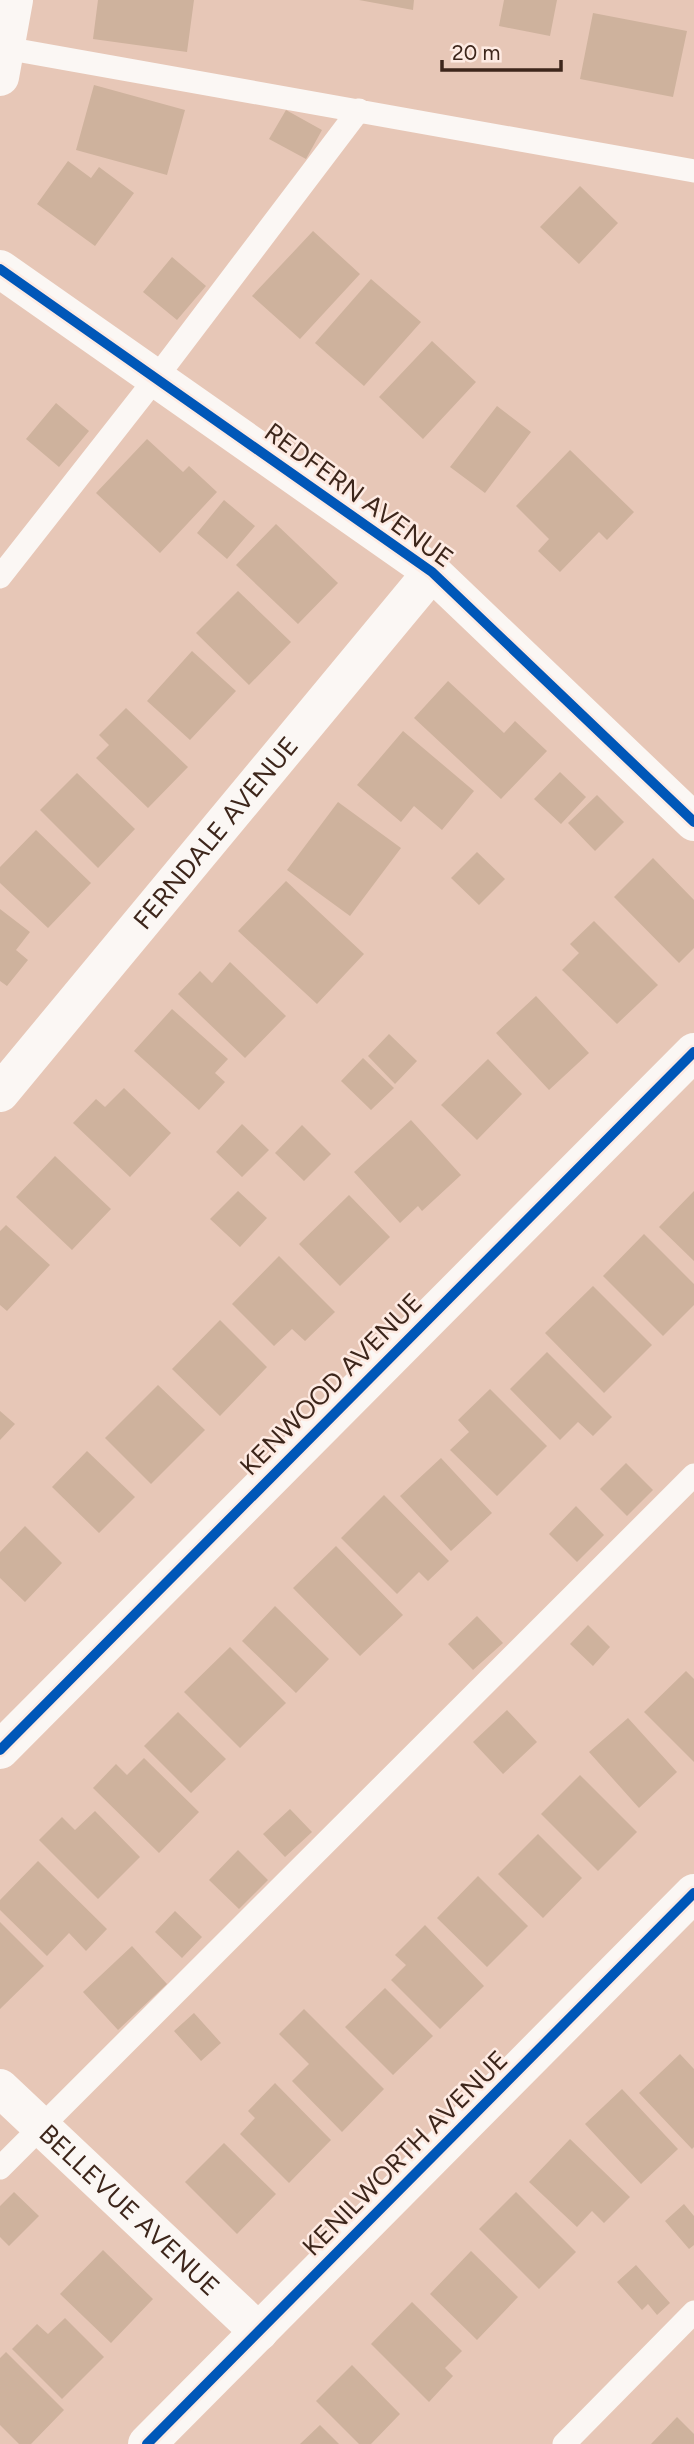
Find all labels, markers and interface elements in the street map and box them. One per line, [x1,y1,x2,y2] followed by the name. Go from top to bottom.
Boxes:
[442,28,561,72] scale bar
[452,40,500,65] text: 20 m
[258,416,460,574] street label: REDFERN AVENUE
[127,730,305,936] street label: FERNDALE AVENUE
[233,1286,429,1482] street label: KENWOOD AVENUE
[296,2044,514,2262] street label: KENILWORTH AVENUE
[33,2118,226,2303] street label: BELLEVUE AVENUE

